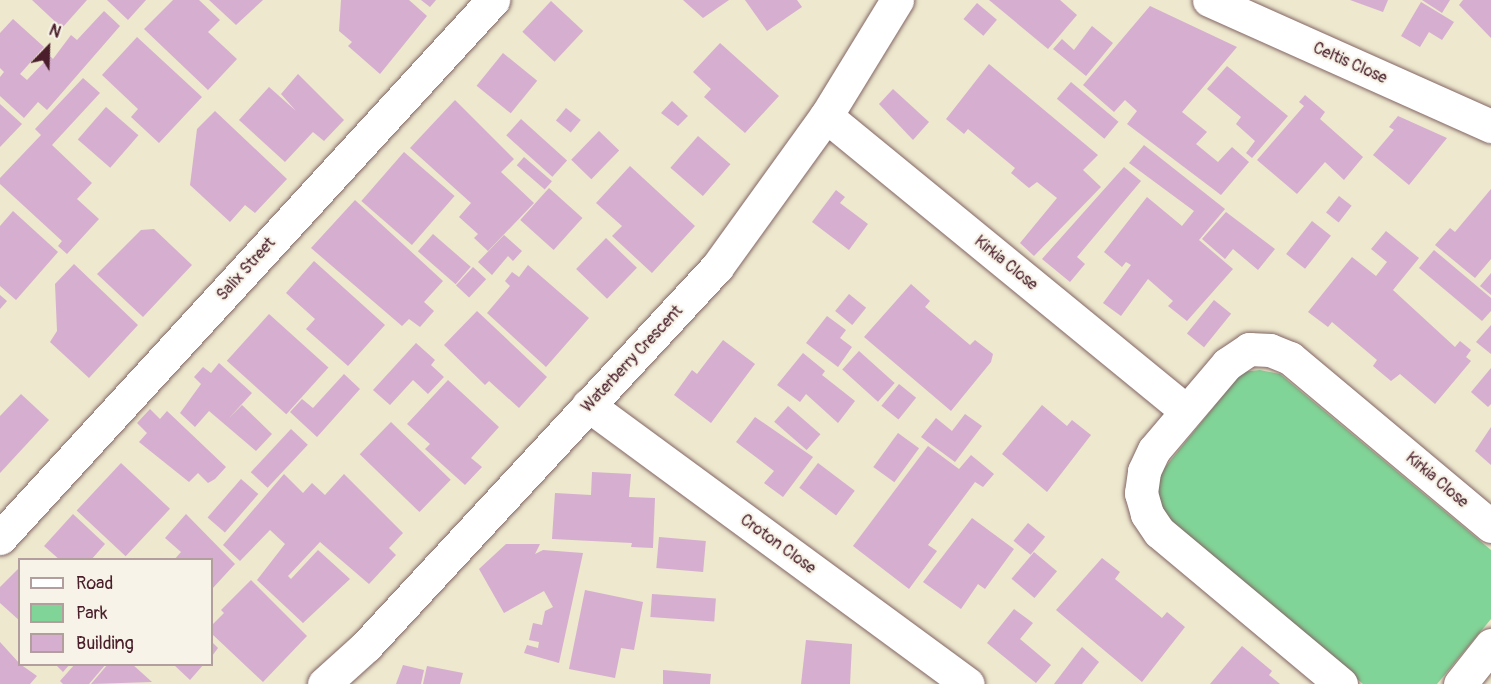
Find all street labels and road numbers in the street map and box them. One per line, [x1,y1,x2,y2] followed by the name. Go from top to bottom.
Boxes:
[1310,38,1390,88] street label: Celtis Close
[970,232,1042,294] street label: Kirkia Close
[213,233,279,305] street label: Salix Street
[577,301,687,417] street label: Waterberry Crescent
[1402,448,1472,512] street label: Kirkia Close
[737,510,819,578] street label: Croton Close

